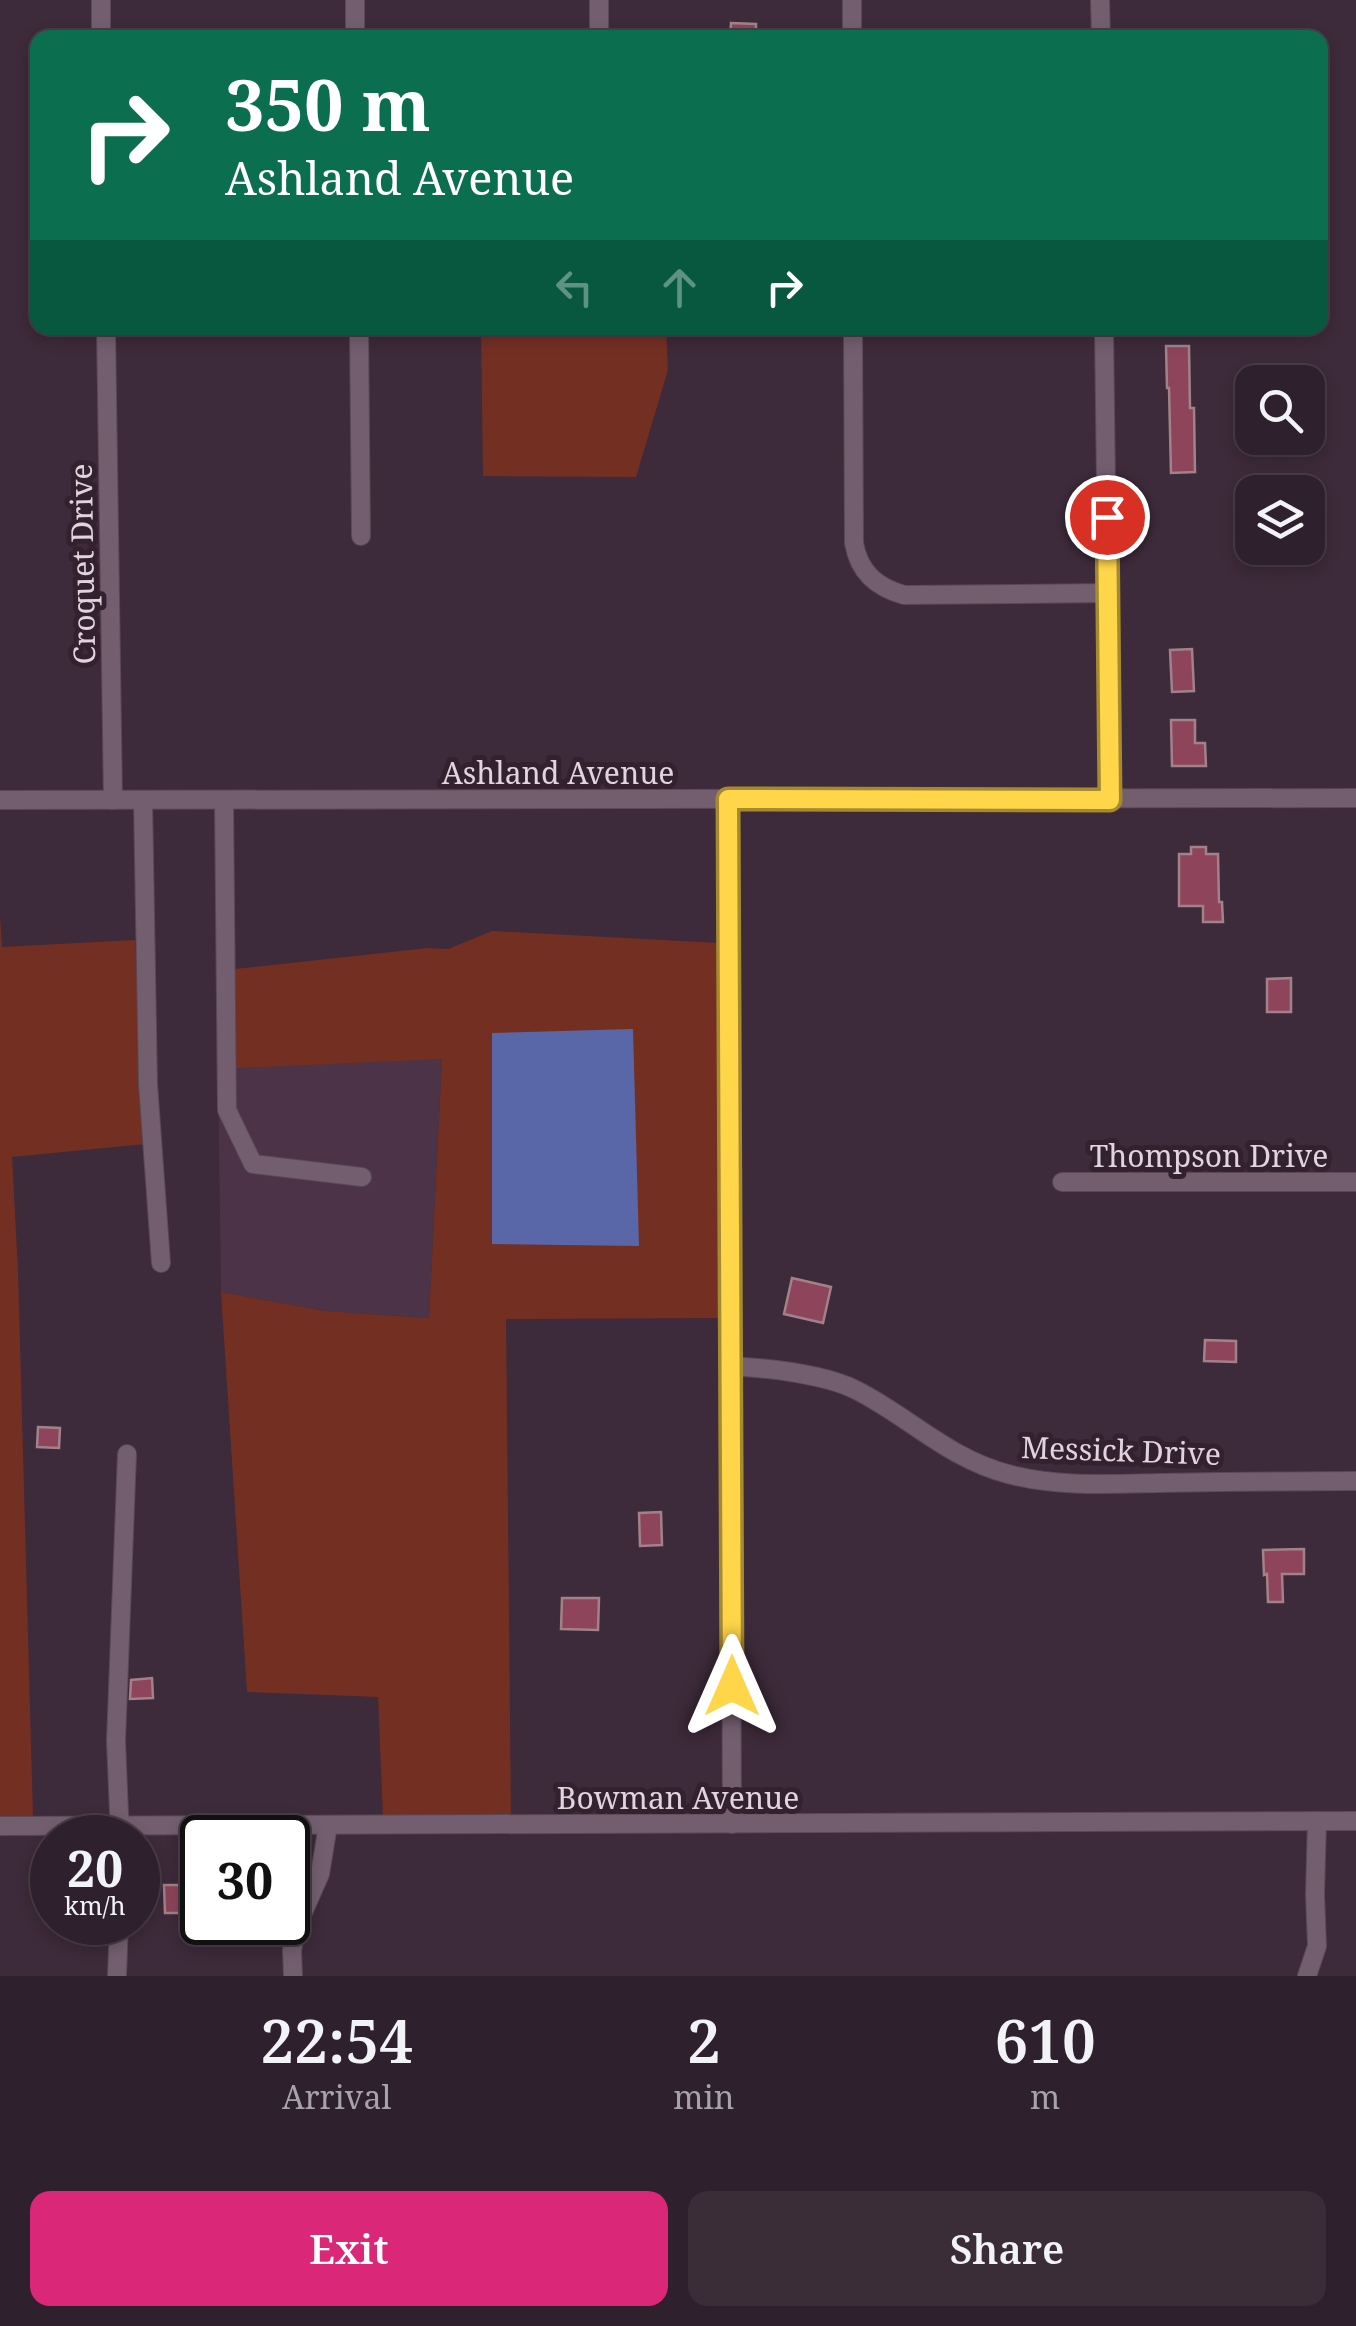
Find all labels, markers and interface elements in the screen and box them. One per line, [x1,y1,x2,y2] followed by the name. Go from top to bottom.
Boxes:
[225,56,431,152] text: 350 m
[60,70,190,200] icon: right
[225,147,574,208] text: Ashland Avenue
[547,260,602,315] icon: left
[652,260,707,315] icon: ahead
[757,260,812,315] icon: right
[1235,365,1325,565] map controls
[1235,365,1325,455] button: search
[60,463,104,665] street label: Croquet Drive
[1065,475,1150,560] pin
[1235,475,1325,565] button: layers
[1080,490,1135,545] icon: arrive
[442,752,674,793] street label: Ashland Avenue
[1090,1135,1328,1176] street label: Thompson Drive
[1020,1426,1222,1474] street label: Messick Drive
[680,1634,784,1738] position arrow
[557,1777,799,1818] street label: Bowman Avenue
[180,1815,310,1945] speed limit sign: 30
[67,1834,123,1902] text: 20
[64,1888,126,1922] text: km/h
[260,1999,413,2081] text: 22:54
[687,1999,721,2081] text: 2
[995,1999,1096,2081] text: 610
[282,2075,391,2118] text: Arrival
[673,2075,734,2118] text: min
[1030,2075,1060,2118] text: m
[30,2191,668,2306] button: Exit
[688,2191,1326,2306] button: Share

